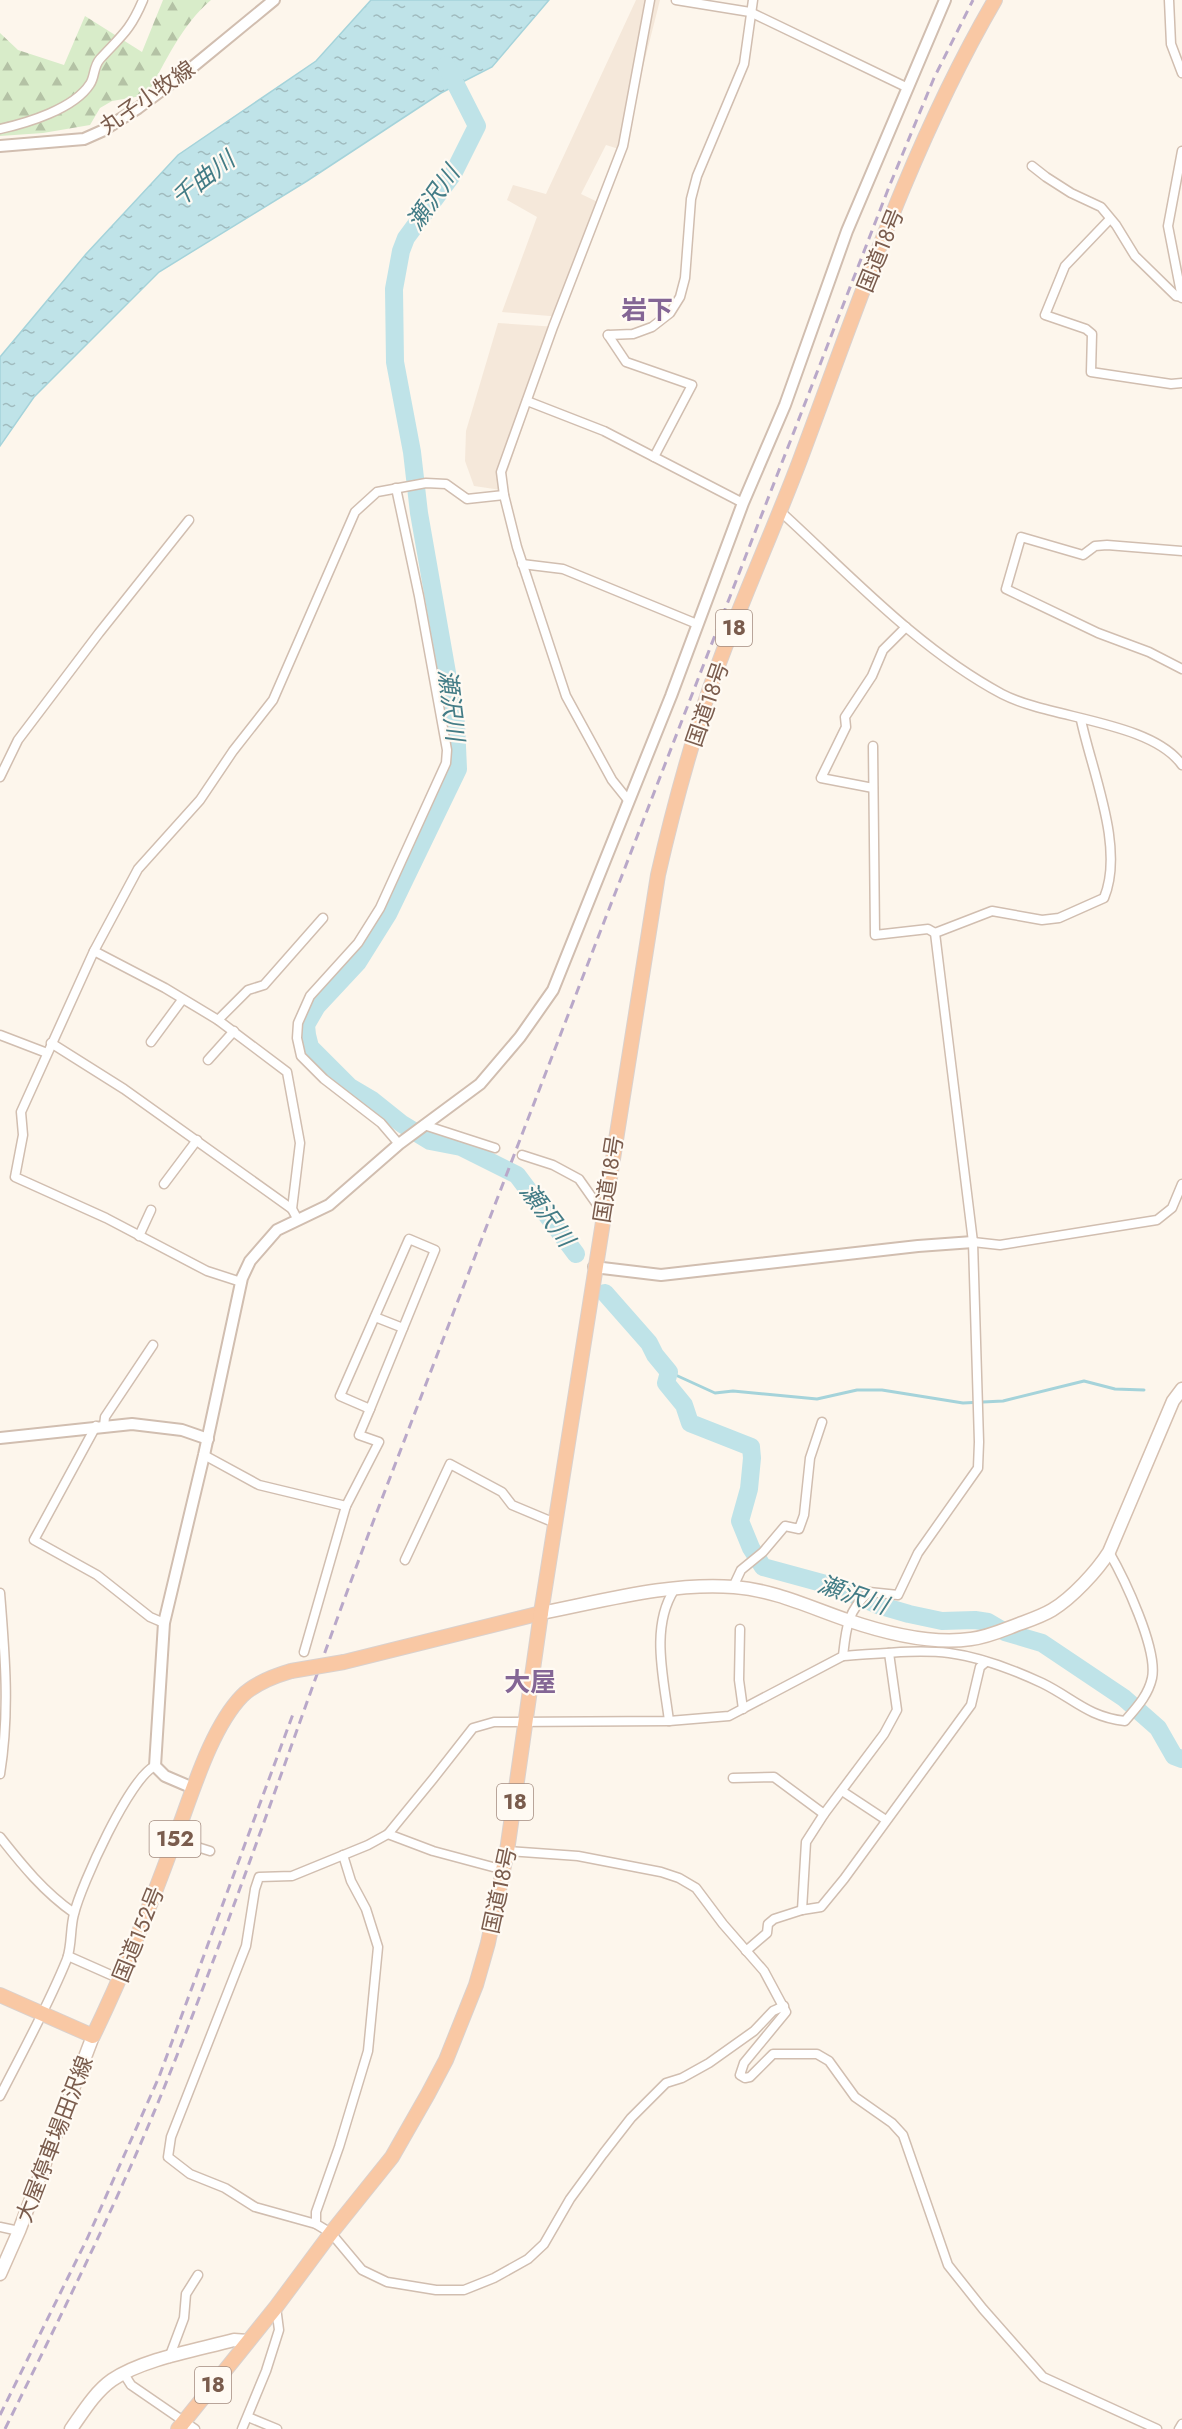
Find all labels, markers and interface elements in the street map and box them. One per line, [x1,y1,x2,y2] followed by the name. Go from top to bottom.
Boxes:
[93,52,201,142] street label: 丸子小牧線
[164,141,244,215] water label: 千曲川
[398,156,469,237] water label: 瀬沢川
[849,203,911,297] street label: 国道18号
[621,291,673,329] district label: 岩下
[716,610,752,646] road number: 18
[678,657,736,751] street label: 国道18号
[430,667,474,746] water label: 瀬沢川
[585,1133,631,1225] street label: 国道18号
[512,1175,585,1256] water label: 瀬沢川
[813,1566,896,1624] water label: 瀬沢川
[504,1663,556,1701] district label: 大屋
[497,1784,533,1820] road number: 18
[150,1821,201,1857] road number: 152
[474,1844,524,1936] street label: 国道18号
[104,1881,172,1987] street label: 国道152号
[8,2051,100,2227] street label: 大屋停車場田沢線
[195,2367,231,2403] road number: 18

